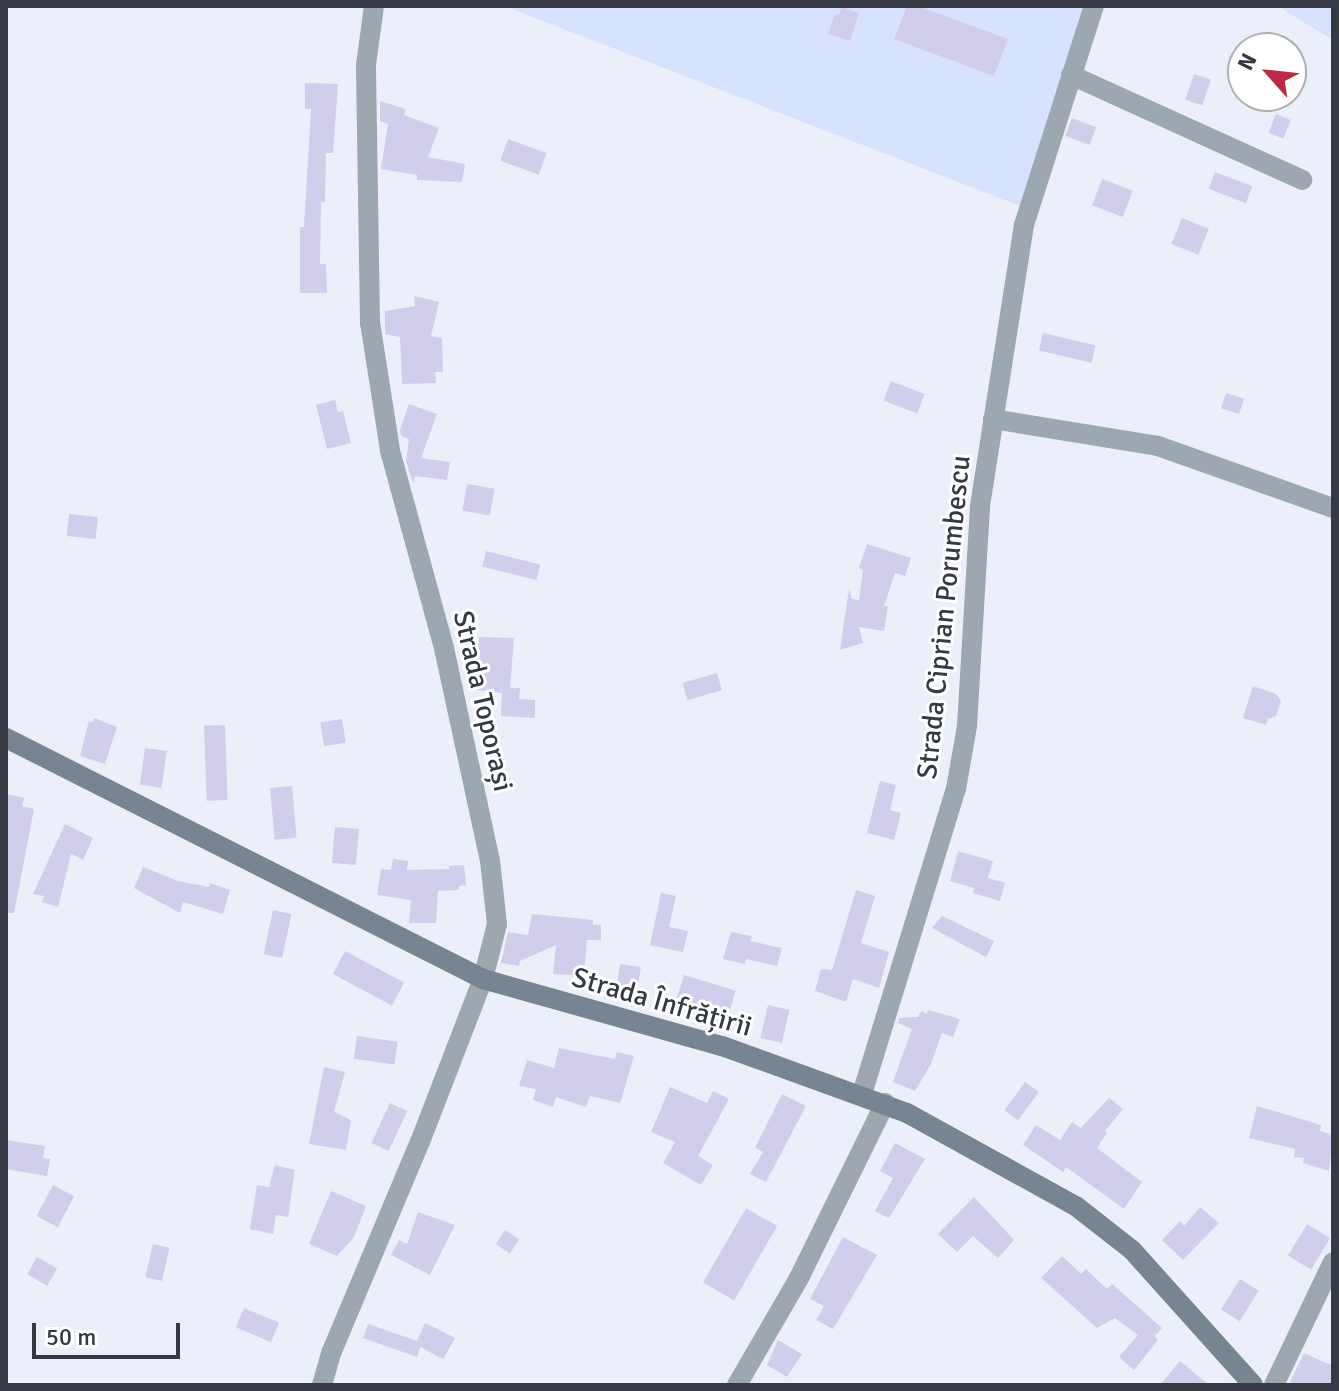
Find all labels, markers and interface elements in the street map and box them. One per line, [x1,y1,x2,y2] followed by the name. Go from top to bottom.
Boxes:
[1227,32,1307,112] north arrow
[1231,49,1262,75] text: N
[910,454,978,780] street label: Strada Ciprian Porumbescu
[446,607,520,795] street label: Strada Toporași
[568,960,756,1044] street label: Strada Înfrățirii
[36,1307,184,1357] scale bar
[46,1322,96,1352] text: 50 m

